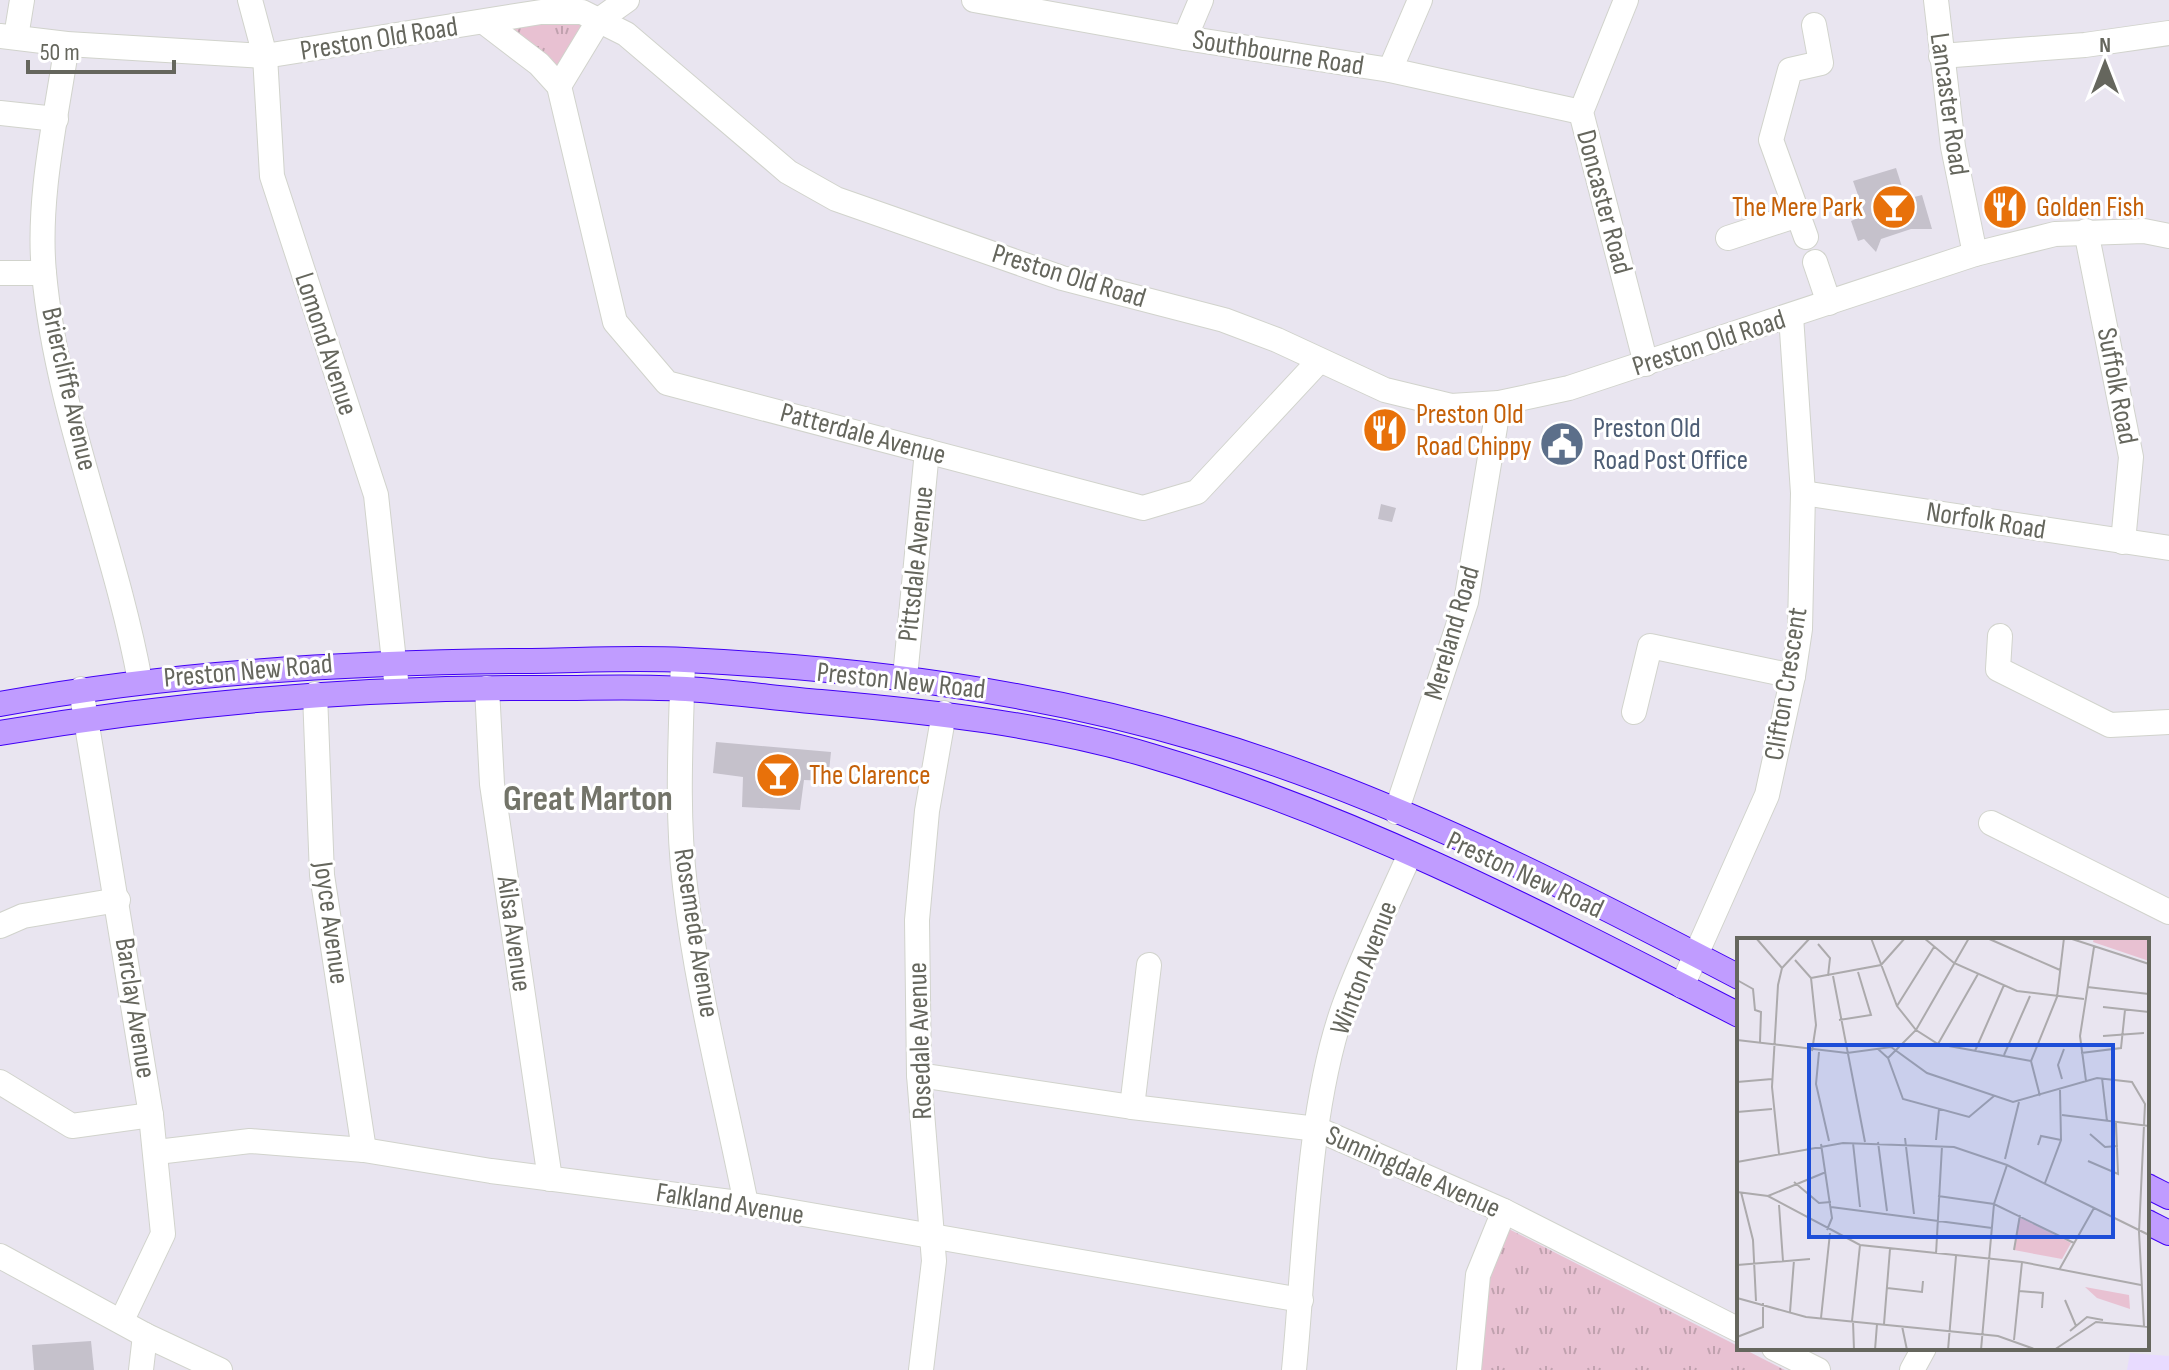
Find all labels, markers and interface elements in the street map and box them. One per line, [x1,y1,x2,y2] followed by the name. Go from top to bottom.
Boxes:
[298,10,460,68] street label: Preston Old Road
[1190,23,1366,83] street label: Southbourne Road
[28,24,174,74] scale bar
[2065,24,2145,104] north arrow
[1923,31,1975,177] street label: Lancaster Road
[2099,32,2111,59] text: N
[40,38,80,67] text: 50 m
[1569,126,1639,278] street label: Doncaster Road
[1870,183,1918,231] bar icon: The Mere Park
[1981,183,2029,231] restaurant icon: Golden Fish
[1732,191,1863,224] place label: The Mere Park
[2036,191,2145,224] place label: Golden Fish
[988,237,1150,315] street label: Preston Old Road
[287,269,365,419] street label: Lomond Avenue
[1628,303,1790,383] street label: Preston Old Road
[34,304,104,474] street label: Briercliffe Avenue
[2090,325,2144,447] street label: Suffolk Road
[777,396,949,472] street label: Patterdale Avenue
[1416,398,1532,463] place label: Preston Old Road Chippy
[1361,406,1409,454] restaurant icon: Preston Old Road Chippy
[1593,412,1748,477] place label: Preston Old Road Post Office
[1538,420,1586,468] public building icon: Preston Old Road Post Office
[891,485,941,643] street label: Pittsdale Avenue
[1924,495,2048,547] street label: Norfolk Road
[1417,562,1487,704] street label: Mereland Road
[1758,605,1814,763] street label: Clifton Crescent
[162,647,334,695] street label: Preston New Road
[815,656,987,706] street label: Preston New Road
[754,751,802,799] bar icon: The Clarence
[809,759,931,792] place label: The Clarence
[503,778,673,821] district label: Great Marton
[1441,824,1609,926] street label: Preston New Road
[666,846,726,1020] street label: Rosemede Avenue
[306,859,356,986] street label: Joyce Avenue
[489,873,538,994] street label: Ailsa Avenue
[1323,897,1405,1039] street label: Winton Avenue
[108,935,162,1081] street label: Barclay Avenue
[1737,938,2149,1350] inset map
[901,962,939,1120] street label: Rosedale Avenue
[1321,1119,1505,1225] street label: Sunningdale Avenue
[654,1176,806,1232] street label: Falkland Avenue

